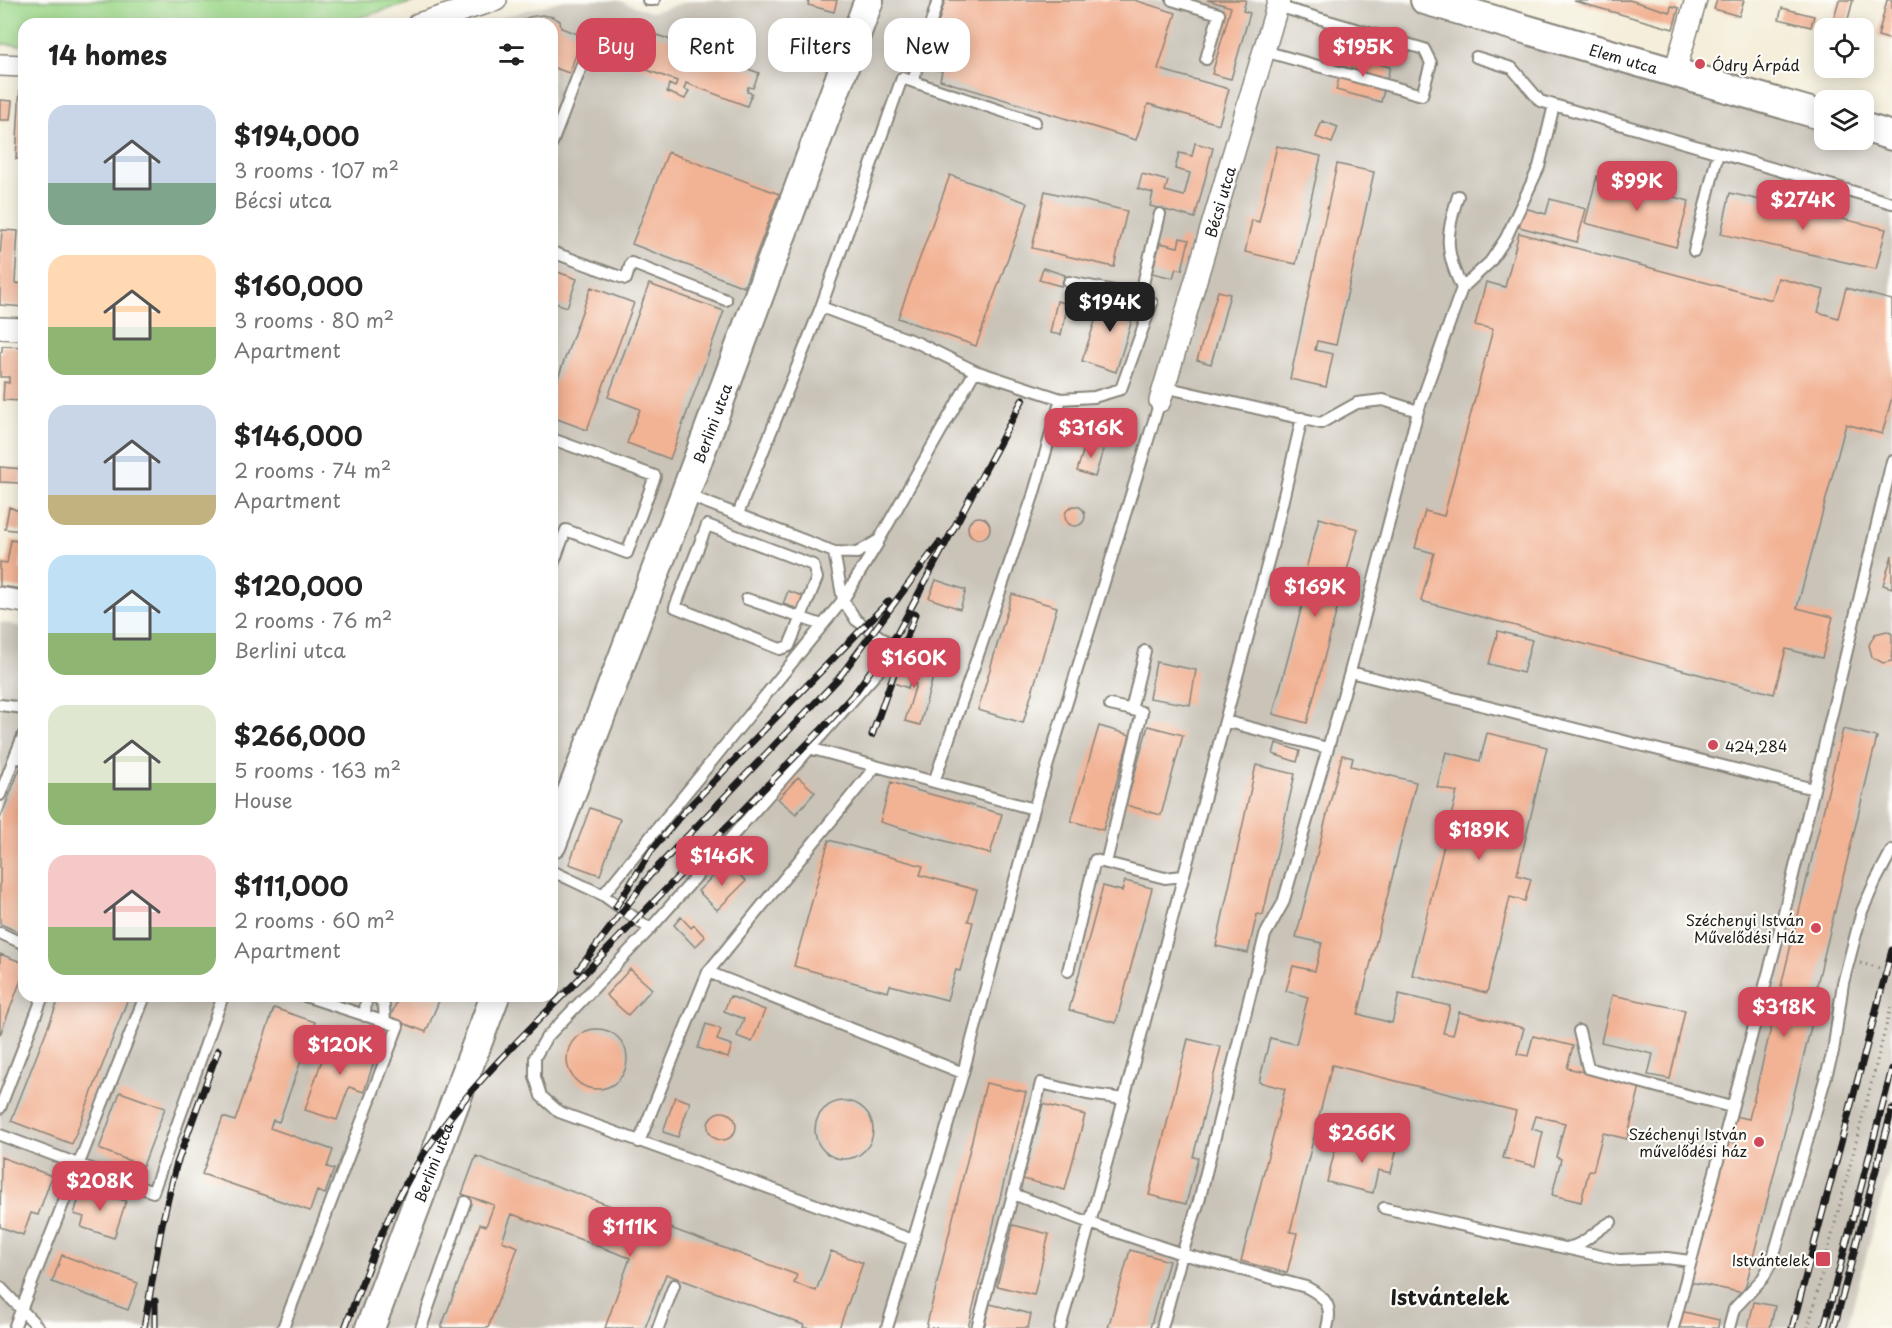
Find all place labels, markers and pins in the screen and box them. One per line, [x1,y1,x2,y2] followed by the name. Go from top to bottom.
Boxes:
[1321,27,1405,78] pin: $195K
[1712,53,1800,76] place label: Ódry Árpád
[1693,57,1707,71] marker: Ódry Árpád
[1601,161,1673,212] pin: $99K
[1761,180,1845,231] pin: $274K
[1068,282,1152,333] pin: $194K
[1049,408,1133,459] pin: $316K
[1273,567,1357,618] pin: $169K
[872,638,956,689] pin: $160K
[1725,734,1787,757] place label: 424,284
[1706,738,1720,752] marker: 424,284
[1437,810,1521,861] pin: $189K
[680,836,764,887] pin: $146K
[1686,908,1804,948] place label: Széchenyi István Művelődési Ház
[1809,921,1823,935] marker: Széchenyi István Művelődési Ház
[1742,987,1826,1038] pin: $318K
[298,1025,382,1076] pin: $120K
[1320,1113,1404,1164] pin: $266K
[1629,1122,1747,1162] place label: Széchenyi István művelődési ház
[1752,1135,1766,1149] marker: Széchenyi István művelődési ház
[58,1161,142,1212] pin: $208K
[588,1207,672,1258] pin: $111K
[1732,1248,1810,1271] place label: Istvántelek
[1814,1250,1832,1268] marker: Istvántelek

